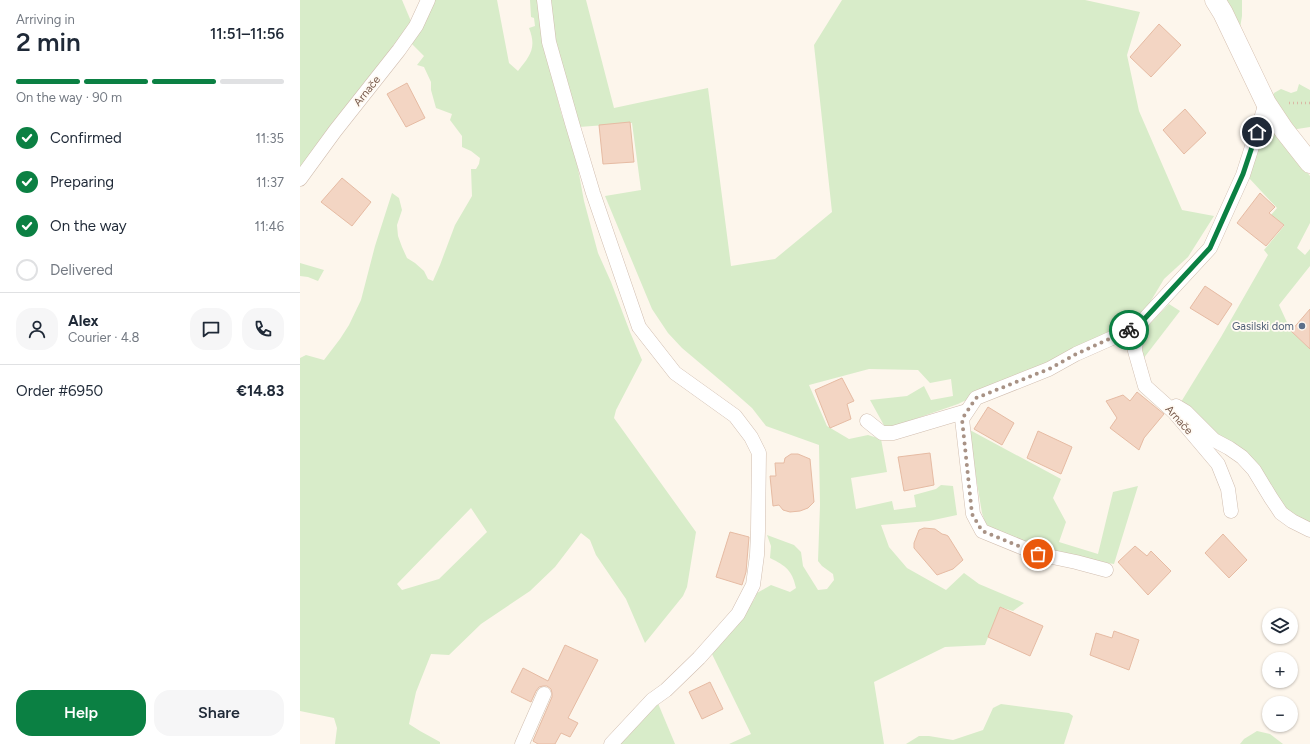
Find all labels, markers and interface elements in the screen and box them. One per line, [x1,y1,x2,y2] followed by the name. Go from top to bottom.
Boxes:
[16,12,75,27] text: Arriving in
[210,25,284,43] text: 11:51–11:56
[16,26,81,58] text: 2 min
[351,73,383,109] street label: Arnače
[16,90,122,105] text: On the way · 90 m
[1240,115,1274,149] pin
[1246,121,1268,143] icon: home
[16,127,38,149] icon: check
[50,129,122,147] text: Confirmed
[255,131,284,146] text: 11:35
[16,171,38,193] icon: check
[50,173,114,191] text: Preparing
[256,175,284,190] text: 11:37
[16,215,38,237] icon: check
[50,217,127,235] text: On the way
[255,219,284,234] text: 11:46
[50,261,113,279] text: Delivered
[16,308,58,350] button: person
[190,308,232,350] button: chat
[242,308,284,350] button: phone
[1109,310,1149,350] courier
[68,312,98,330] text: Alex
[1118,319,1140,341] icon: bike
[1232,320,1294,333] place label: Gasilski dom
[1297,321,1307,331] marker: Gasilski dom
[68,330,140,345] text: Courier · 4.8
[16,382,103,400] text: Order #6950
[237,382,284,400] text: €14.83
[1163,403,1195,437] street label: Arnače
[1021,537,1055,571] pin
[1027,543,1049,565] icon: bag
[1262,608,1298,732] map controls
[1262,608,1298,644] button: layers
[1262,652,1298,688] button: +
[16,690,146,736] button: Help
[154,690,284,736] button: Share
[1262,696,1298,732] button: −

